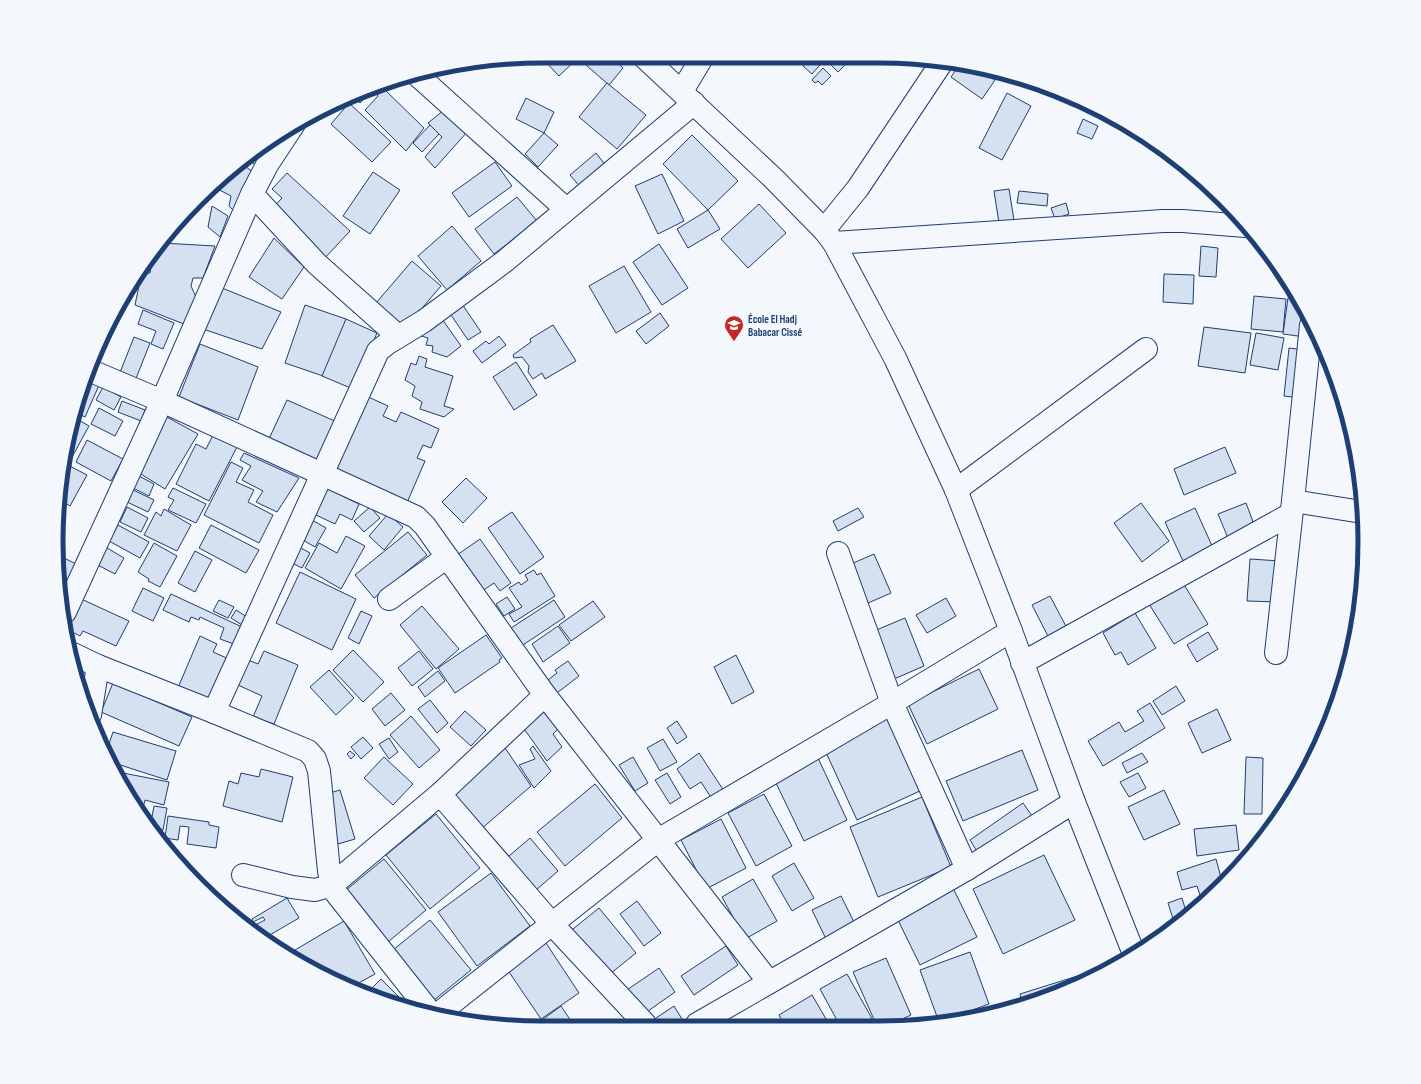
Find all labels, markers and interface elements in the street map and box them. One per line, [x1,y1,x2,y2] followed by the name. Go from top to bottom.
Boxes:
[748,313,802,339] place label: École El Hadj Babacar Cissé
[723,314,745,342] school or university icon: École El Hadj Babacar Cissé

